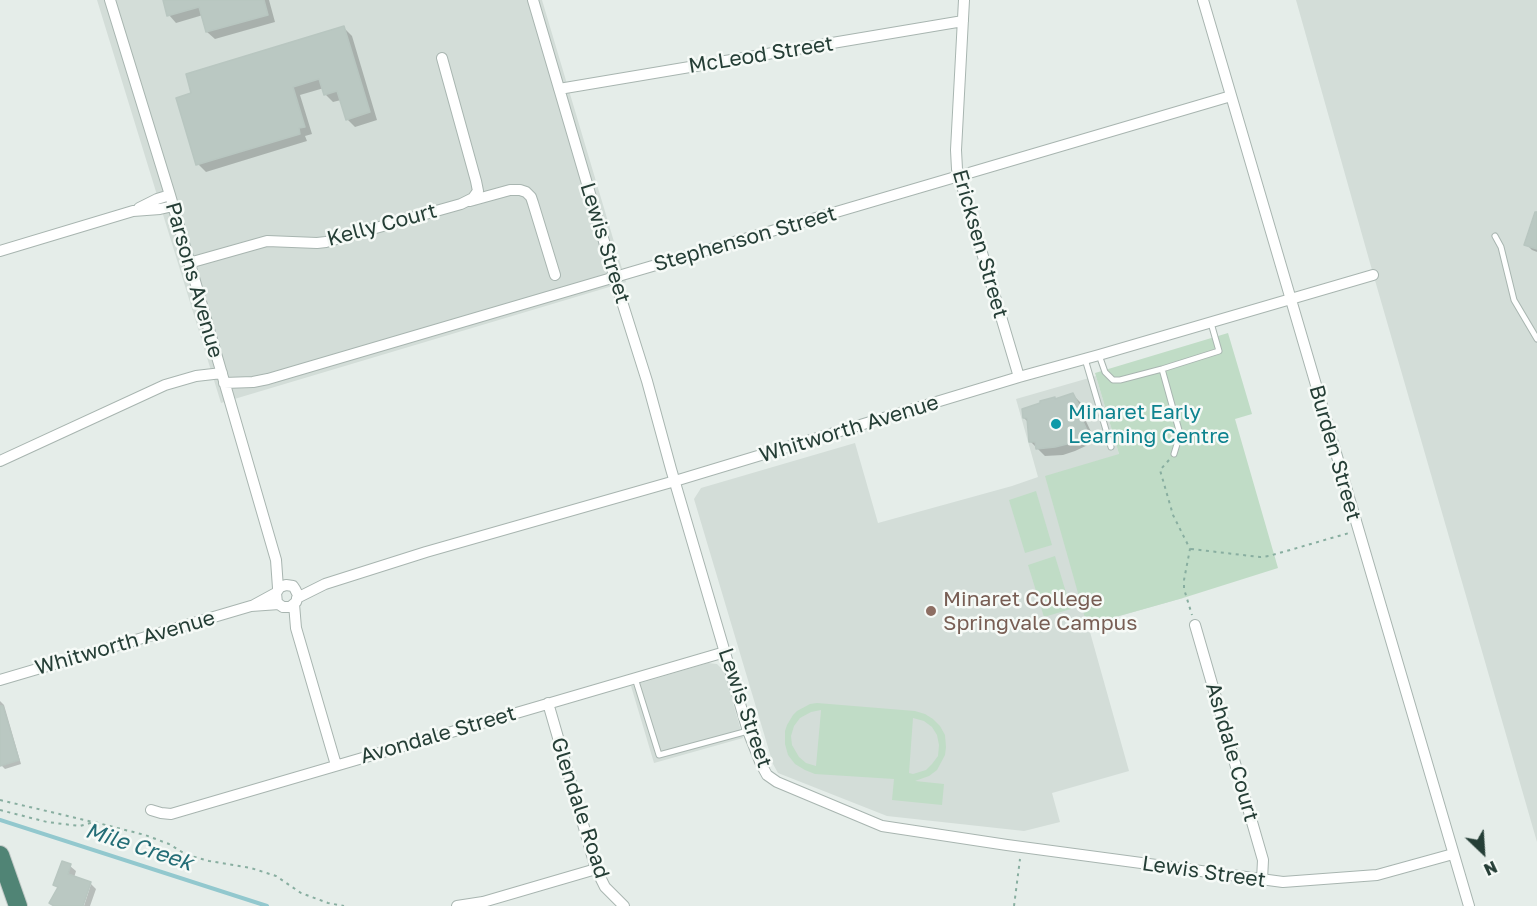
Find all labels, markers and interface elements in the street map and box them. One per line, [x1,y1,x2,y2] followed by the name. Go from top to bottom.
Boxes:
[687,31,835,79] street label: McLeod Street
[947,167,1013,321] street label: Ericksen Street
[575,180,635,306] street label: Lewis Street
[324,198,440,252] street label: Kelly Court
[160,199,228,361] street label: Parsons Avenue
[651,201,839,277] street label: Stephenson Street
[1304,382,1366,524] street label: Burden Street
[756,390,942,468] street label: Whitworth Avenue
[1068,399,1229,449] place label: Minaret Early Learning Centre
[1049,417,1063,431] marker: Minaret Early Learning Centre
[943,586,1137,636] place label: Minaret College Springvale Campus
[924,604,938,618] marker: Minaret College Springvale Campus
[32,605,218,681] street label: Whitworth Avenue
[713,645,777,771] street label: Lewis Street
[1200,680,1264,824] street label: Ashdale Court
[357,701,519,769] street label: Avondale Street
[545,734,615,882] street label: Glendale Road
[82,817,196,877] water label: Mile Creek
[1453,822,1513,882] north arrow
[1140,851,1268,893] street label: Lewis Street
[1481,857,1500,880] text: N

